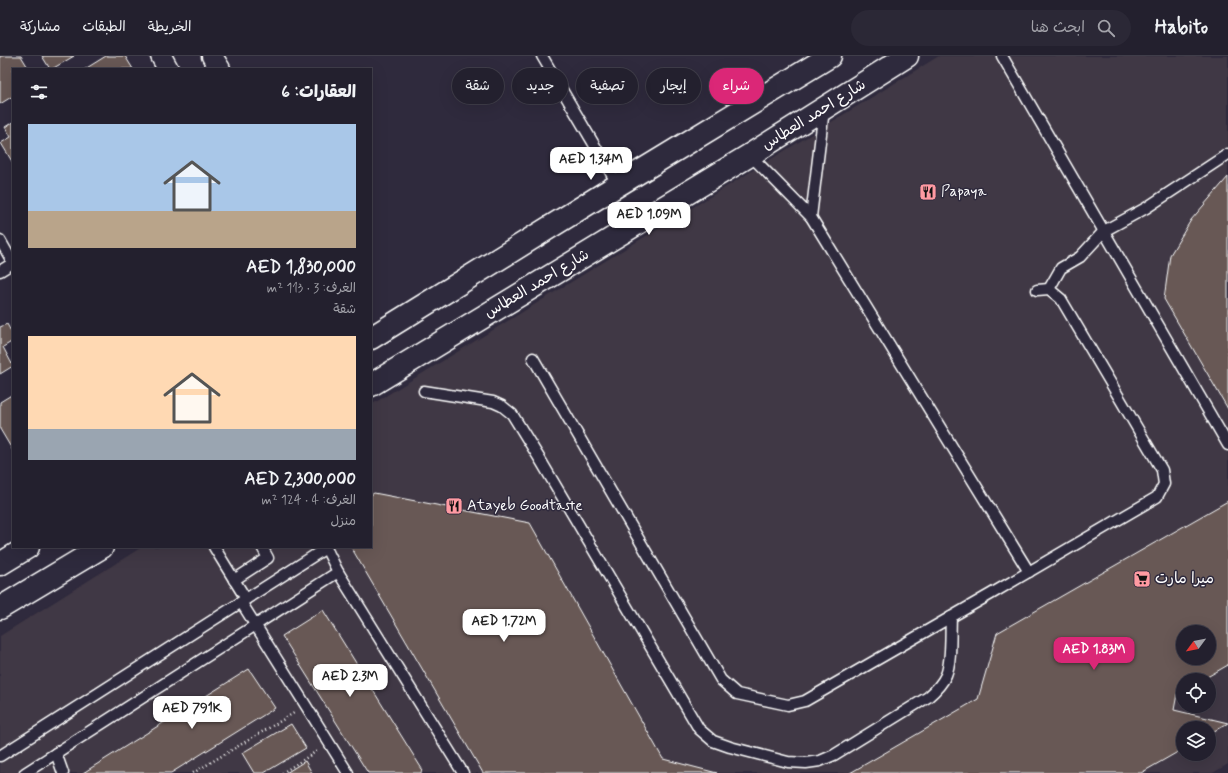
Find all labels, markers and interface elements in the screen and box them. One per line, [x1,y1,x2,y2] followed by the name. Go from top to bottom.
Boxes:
[851,10,1131,46] search box
[1155,15,1208,40] text: Habito
[1095,17,1117,39] icon: search
[20,18,60,36] text: مشاركة
[82,18,126,36] text: الطبقات
[148,18,191,36] text: الخريطة
[1031,18,1085,38] text: ابحث هنا
[452,68,504,104] chip: شقة
[512,68,568,104] chip: جديد
[576,68,638,104] chip: تصفية
[646,68,701,104] chip: إيجار
[709,68,764,104] chip: شراء
[758,75,870,155] street label: شارع احمد العطاس
[28,81,50,103] icon: filters
[281,81,356,103] text: العقارات: 6
[545,147,637,181] pin: AED 1.34M
[156,150,228,222] icon: home
[559,151,623,168] text: AED 1.34M
[918,182,938,202] restaurant icon: Papaya
[941,182,987,202] place label: Papaya
[603,202,695,236] pin: AED 1.09M
[616,206,682,223] text: AED 1.09M
[481,245,593,323] street label: شارع احمد العطاس
[246,256,356,278] text: AED 1,830,000
[267,280,356,297] text: الغرف: 3 · 113 m²
[333,301,356,318] text: شقة
[156,362,228,434] icon: home
[244,468,356,490] text: AED 2,300,000
[261,492,356,509] text: الغرف: 4 · 124 m²
[444,496,464,516] restaurant icon: Atayeb Goodtaste
[467,496,583,516] place label: Atayeb Goodtaste
[330,513,356,530] text: منزل
[1132,569,1152,589] supermarket icon: ميرا مارت
[1155,569,1214,589] place label: ميرا مارت
[458,609,550,643] pin: AED 1.72M
[472,613,536,630] text: AED 1.72M
[1176,625,1216,665] north arrow
[1176,625,1216,761] map controls
[1048,637,1140,671] pin: AED 1.83M
[1063,641,1125,658] text: AED 1.83M
[309,664,391,698] pin: AED 2.3M
[322,668,378,685] text: AED 2.3M
[1176,673,1216,713] button: locate
[151,696,233,730] pin: AED 791K
[162,700,222,717] text: AED 791K
[1176,721,1216,761] button: layers

